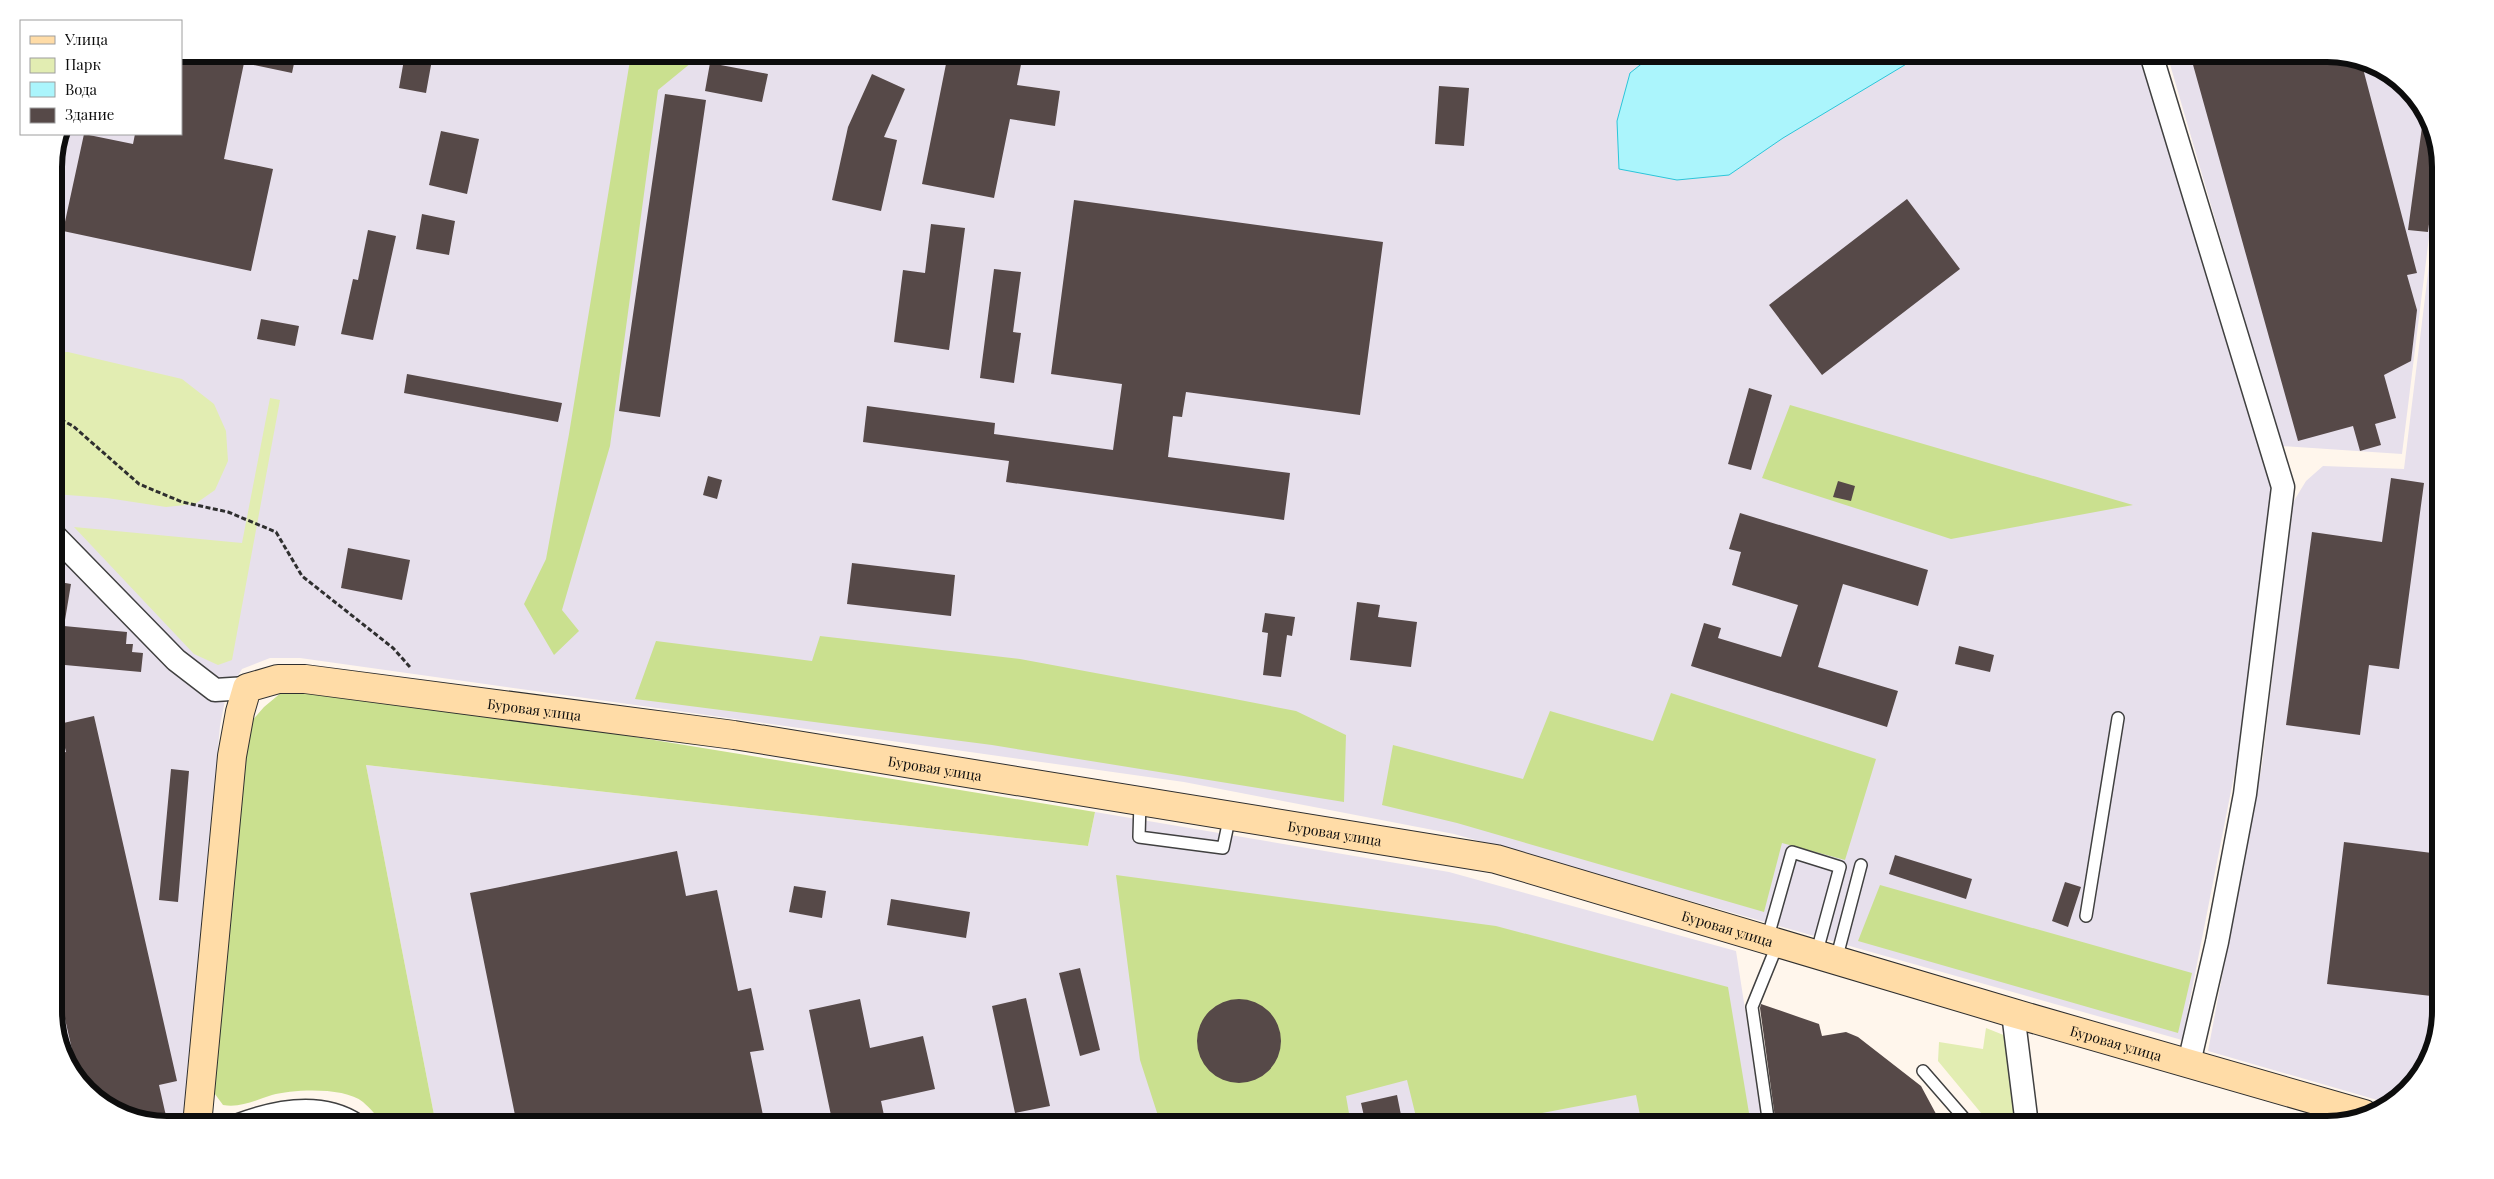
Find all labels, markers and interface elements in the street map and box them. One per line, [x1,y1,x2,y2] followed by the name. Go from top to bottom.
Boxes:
[20,20,182,135] legend
[64,29,108,49] text: Улица
[65,54,101,74] text: Парк
[65,79,98,99] text: Вода
[65,104,114,124] text: Здание
[486,693,583,724] street label: Буровая улица
[887,751,983,785] street label: Буровая улица
[1287,816,1383,850] street label: Буровая улица
[1680,905,1776,951] street label: Буровая улица
[2068,1020,2164,1065] street label: Буровая улица

